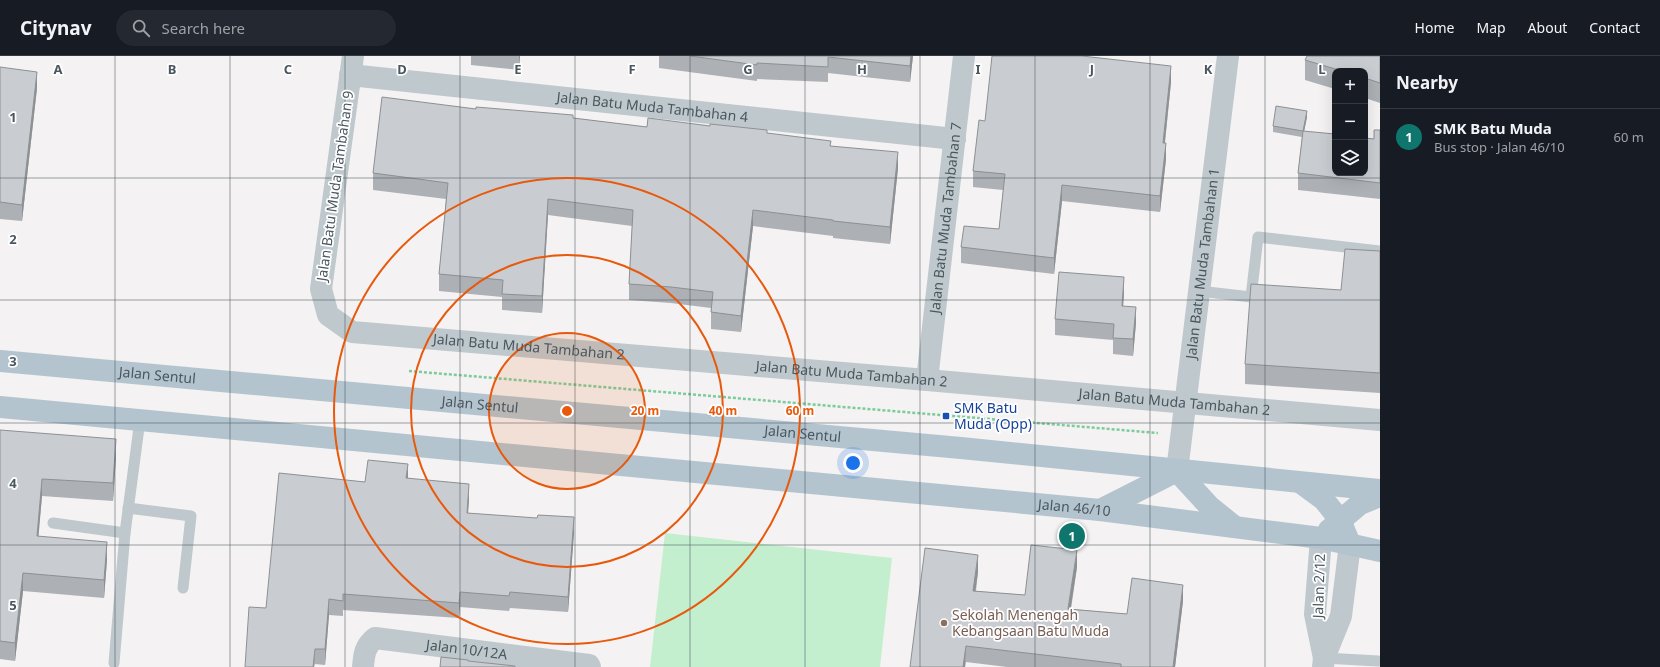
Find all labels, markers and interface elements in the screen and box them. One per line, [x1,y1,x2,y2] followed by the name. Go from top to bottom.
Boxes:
[116,10,396,46] search box
[20,15,92,41] text: Citynav
[130,17,152,39] icon: search
[162,18,245,38] text: Search here
[1415,18,1454,37] text: Home
[1476,18,1506,37] text: Map
[1528,18,1567,37] text: About
[1589,18,1640,37] text: Contact
[54,60,63,78] text: A
[168,60,176,78] text: B
[284,60,292,78] text: C
[397,60,407,78] text: D
[514,60,522,78] text: E
[628,60,636,78] text: F
[743,60,753,78] text: G
[857,60,867,78] text: H
[975,60,981,78] text: I
[1089,60,1094,78] text: J
[1204,60,1213,78] text: K
[1318,60,1326,78] text: L
[1332,68,1368,176] map controls
[1332,68,1368,104] button: +
[1396,71,1458,94] text: Nearby
[554,87,749,126] street label: Jalan Batu Muda Tambahan 4
[311,90,357,284] street label: Jalan Batu Muda Tambahan 9
[1332,104,1368,140] button: −
[9,108,17,126] text: 1
[1434,118,1552,138] text: SMK Batu Muda
[924,121,965,317] street label: Jalan Batu Muda Tambahan 7
[1405,128,1413,146] text: 1
[1614,128,1644,146] text: 60 m
[1434,138,1565,156] text: Bus stop · Jalan 46/10
[1332,140,1368,176] button: layers
[1181,167,1223,362] street label: Jalan Batu Muda Tambahan 1
[9,230,17,248] text: 2
[430,329,625,364] street label: Jalan Batu Muda Tambahan 2
[9,352,17,370] text: 3
[753,356,948,391] street label: Jalan Batu Muda Tambahan 2
[116,362,197,388] street label: Jalan Sentul
[1076,383,1271,419] street label: Jalan Batu Muda Tambahan 2
[439,391,519,417] street label: Jalan Sentul
[954,398,1032,433] place label: SMK Batu Muda (Opp)
[631,402,659,419] text: 20 m
[709,402,737,419] text: 40 m
[786,402,814,419] text: 60 m
[560,404,574,418] centre of rings
[941,411,951,421] marker: SMK Batu Muda (Opp)
[762,420,842,446] street label: Jalan Sentul
[843,453,863,473] your location
[9,474,17,492] text: 4
[1035,494,1112,520] street label: Jalan 46/10
[1059,521,1085,551] pin: 1
[1308,553,1329,621] street label: Jalan 2/12
[9,596,17,614] text: 5
[952,605,1109,640] place label: Sekolah Menengah Kebangsaan Batu Muda
[939,618,949,628] marker: Sekolah Menengah Kebangsaan Batu Muda
[423,634,509,664] street label: Jalan 10/12A

